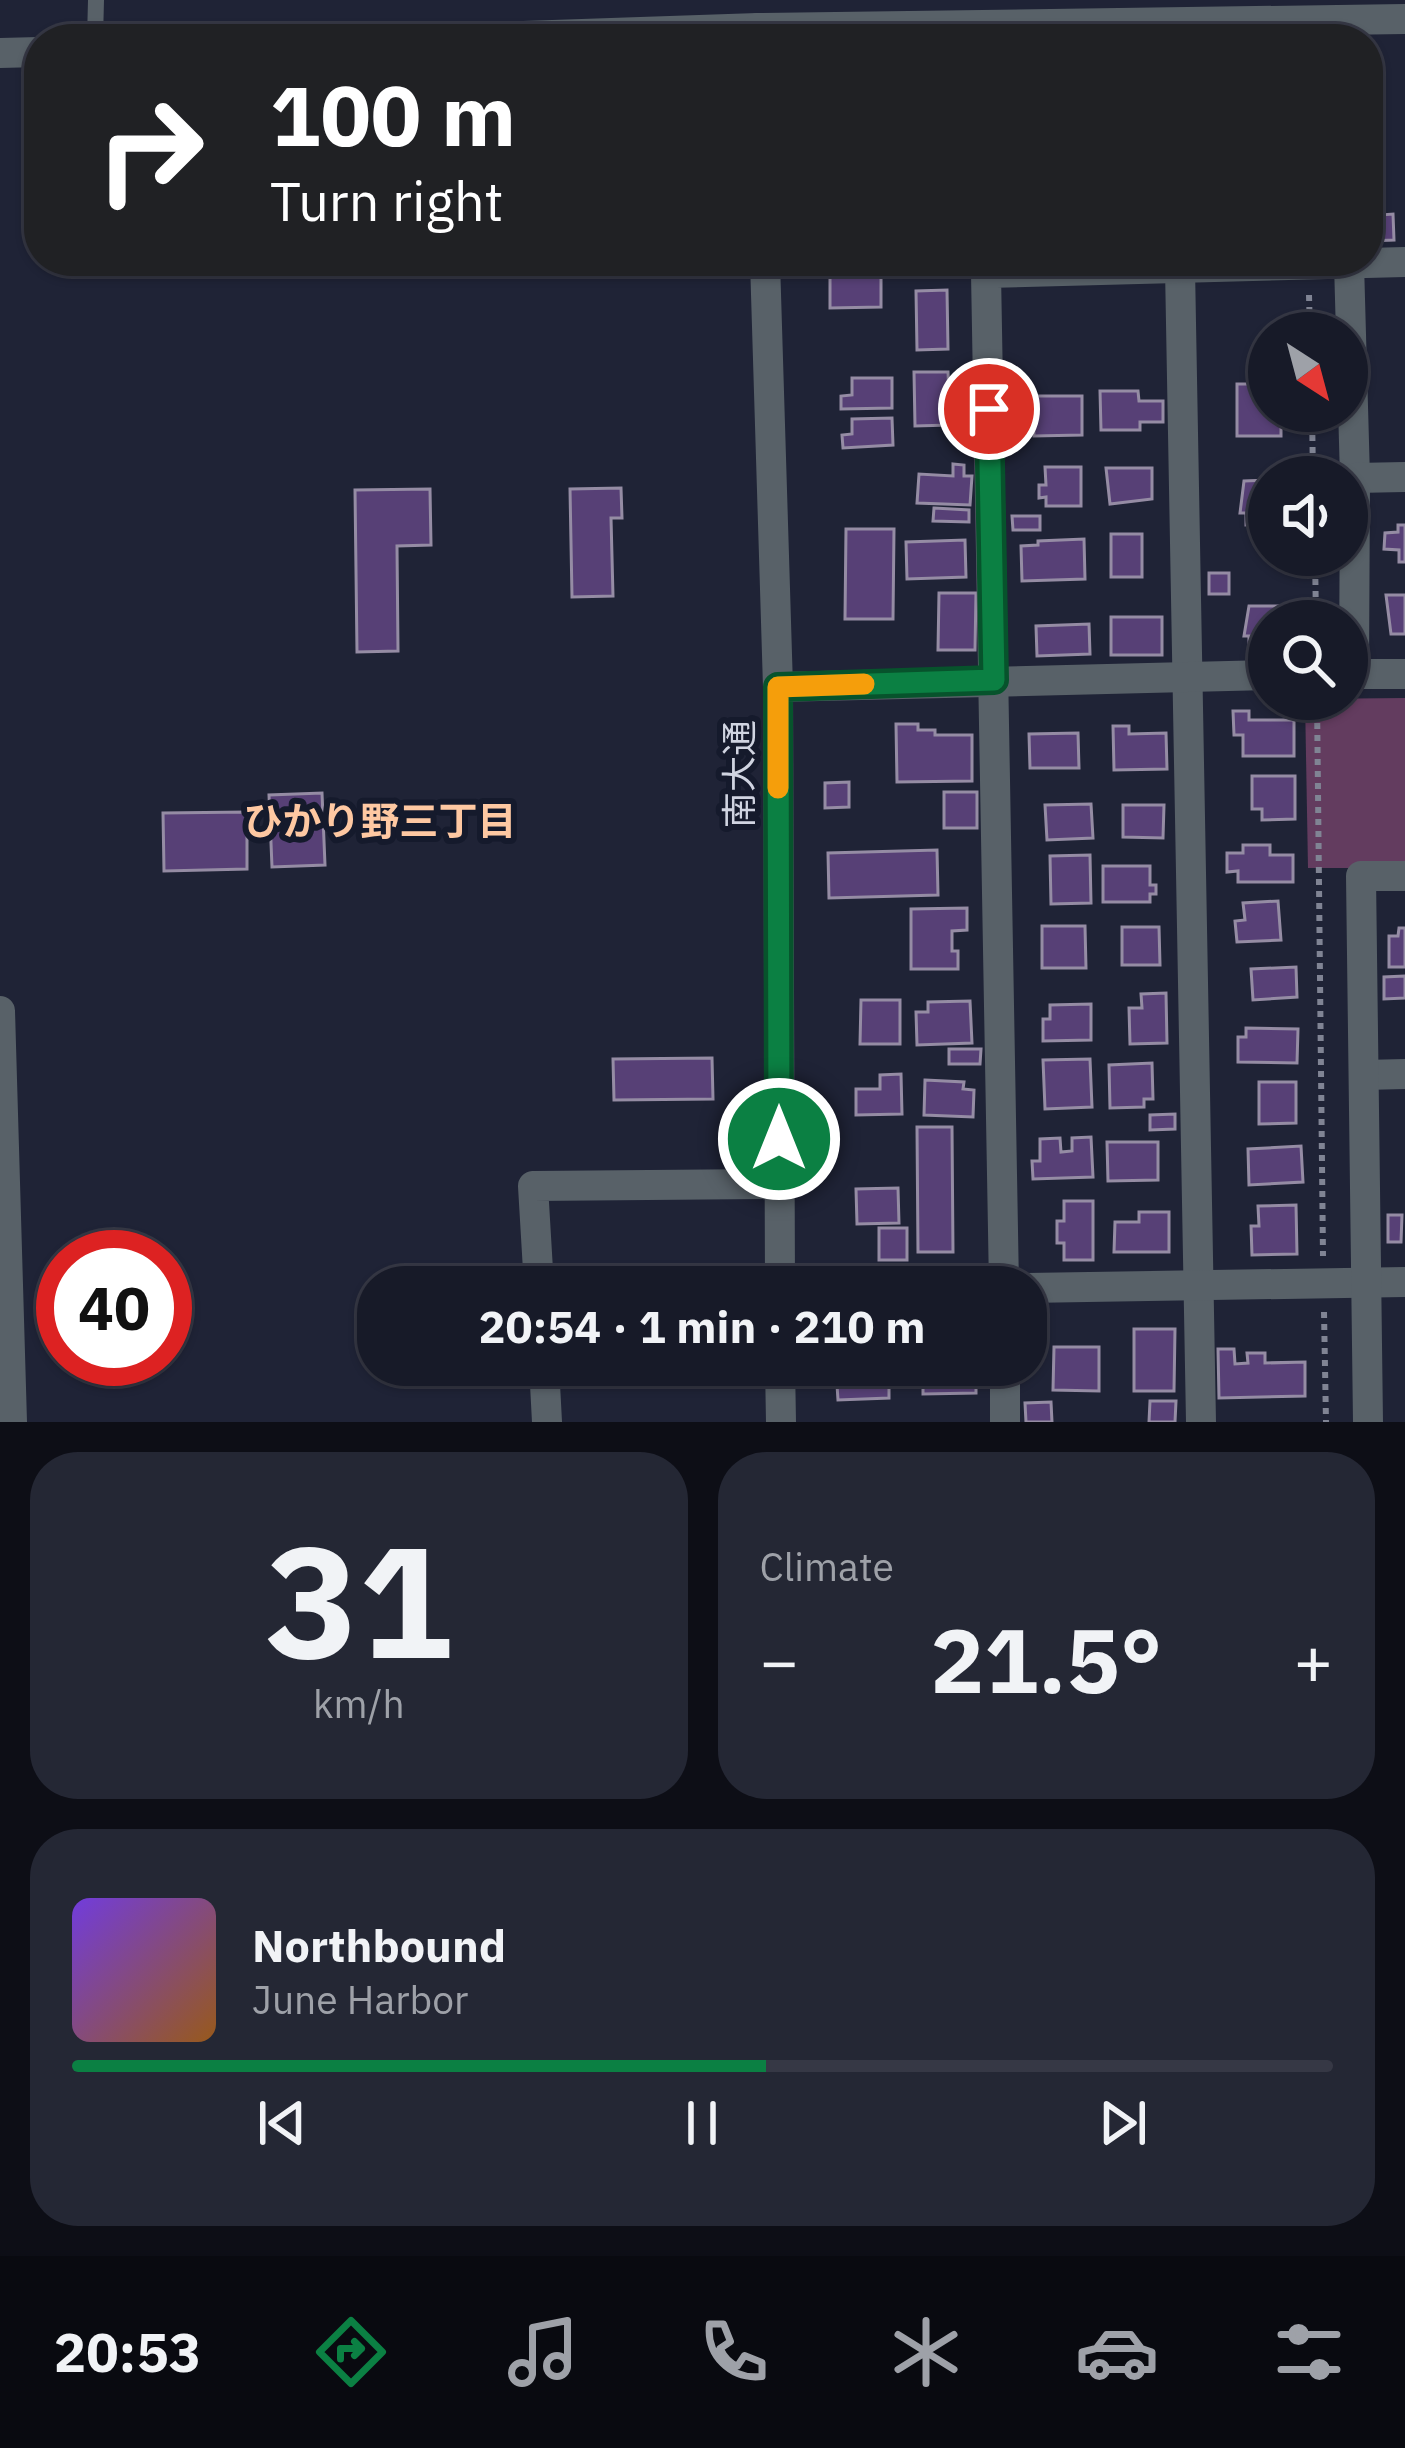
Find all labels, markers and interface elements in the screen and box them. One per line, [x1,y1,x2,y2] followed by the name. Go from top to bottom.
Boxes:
[270,60,516,169] text: 100 m
[72,72,228,228] icon: right
[270,166,504,236] text: Turn right
[1248,312,1368,432] north arrow
[1248,312,1368,720] map controls
[938,358,1040,460] pin
[956,376,1022,442] icon: arrive
[1248,456,1368,576] button: sound
[1248,600,1368,720] button: search
[715,720,762,828] street label: 南大通
[243,795,517,846] district label: ひかり野三丁目
[716,1076,842,1202] position arrow
[36,1230,192,1386] speed limit sign: 40
[479,1297,925,1355] text: 20:54 · 1 min · 210 m
[265,1498,452,1701] text: 31
[760,1541,894,1592] text: Climate
[930,1601,1162,1718] text: 21.5°
[760,1617,799,1703] text: −
[1293,1617,1333,1703] text: +
[313,1678,405,1729] text: km/h
[252,1916,506,1974] text: Northbound
[252,1974,468,2025] text: June Harbor
[249,2090,315,2156] icon: previous
[669,2090,735,2156] icon: pause
[1090,2090,1156,2156] icon: next
[309,2310,393,2394] icon: directions
[501,2310,585,2394] icon: music
[692,2310,776,2394] icon: phone
[884,2310,968,2394] icon: climate
[1075,2310,1159,2394] icon: car
[1267,2310,1351,2394] icon: filters
[54,2317,201,2387] text: 20:53

